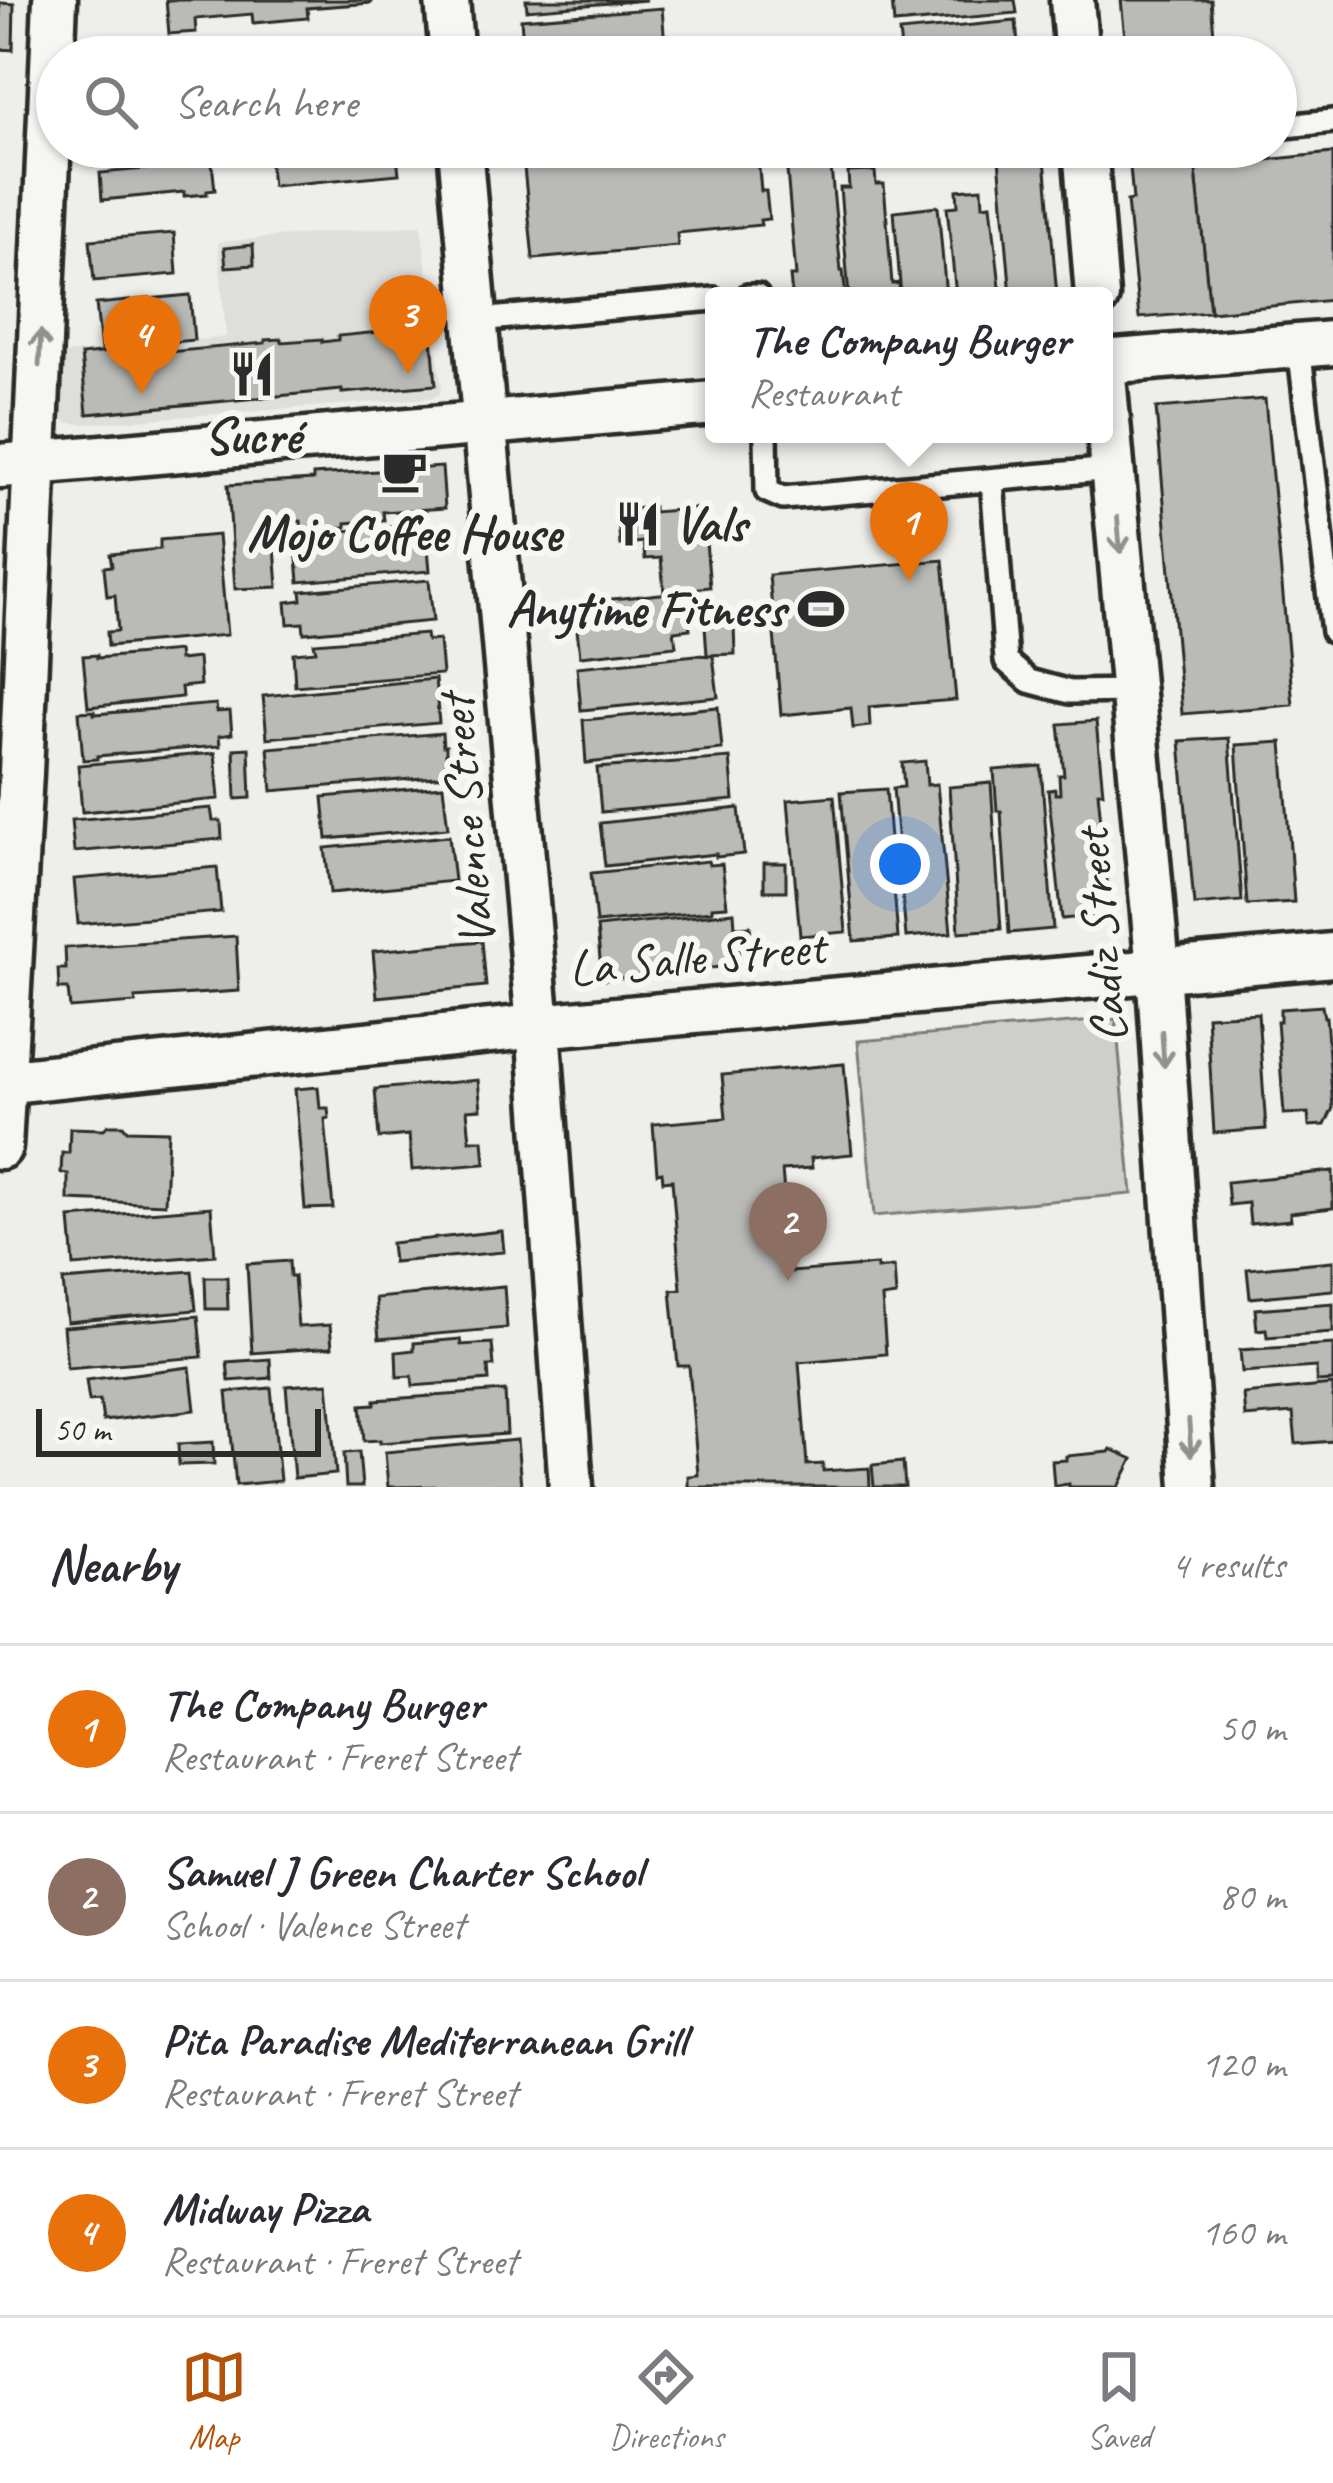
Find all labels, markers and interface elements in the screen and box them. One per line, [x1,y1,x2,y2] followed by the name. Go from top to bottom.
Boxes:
[36,36,1297,168] search box
[78,69,144,135] icon: search
[174,74,357,131] text: Search here
[369,275,447,374] pin: 3
[705,287,1113,443] popup
[103,295,181,394] pin: 4
[748,312,1070,369] text: The Company Burger
[29,329,52,368] one-way arrow
[227,349,277,399] restaurant icon: Sucré
[748,369,899,418] text: Restaurant
[204,404,308,468] place label: Sucré
[379,446,429,496] cafe icon: Mojo Coffee House
[870,482,948,581] pin: 1
[674,492,751,556] place label: Vals
[613,499,663,549] restaurant icon: Vals
[247,501,565,565] place label: Mojo Coffee House
[1107,515,1130,554] one-way arrow
[507,577,790,641] place label: Anytime Fitness
[796,584,846,634] sports icon: Anytime Fitness
[423,687,509,949] street label: Valence Street
[1058,821,1141,1046] street label: Cadiz Street
[870,834,930,894] your location
[566,913,833,1000] street label: La Salle Street
[1152,1029,1175,1068] one-way arrow
[749,1182,827,1281] pin: 2
[36,1403,321,1456] scale bar
[54,1409,110,1451] text: 50 m
[1179,1418,1202,1457] one-way arrow
[48,1533,176,1597] text: Nearby
[1171,1541,1285,1590] text: 4 results
[162,1676,483,1733] text: The Company Burger
[78,1704,96,1753] text: 1
[1219,1704,1285,1753] text: 50 m
[162,1733,517,1782] text: Restaurant · Freret Street
[162,1844,642,1901] text: Samuel J Green Charter School
[78,1872,96,1921] text: 2
[1219,1872,1285,1921] text: 80 m
[162,1901,465,1950] text: School · Valence Street
[162,2012,686,2069] text: Pita Paradise Mediterranean Grill
[78,2040,96,2089] text: 3
[1201,2040,1285,2089] text: 120 m
[162,2069,517,2118] text: Restaurant · Freret Street
[162,2180,368,2237] text: Midway Pizza
[78,2208,96,2257] text: 4
[1201,2208,1285,2257] text: 160 m
[162,2237,517,2286] text: Restaurant · Freret Street
[181,2344,247,2458] tab: Map
[609,2344,724,2458] tab: Directions
[1086,2344,1152,2458] tab: Saved

